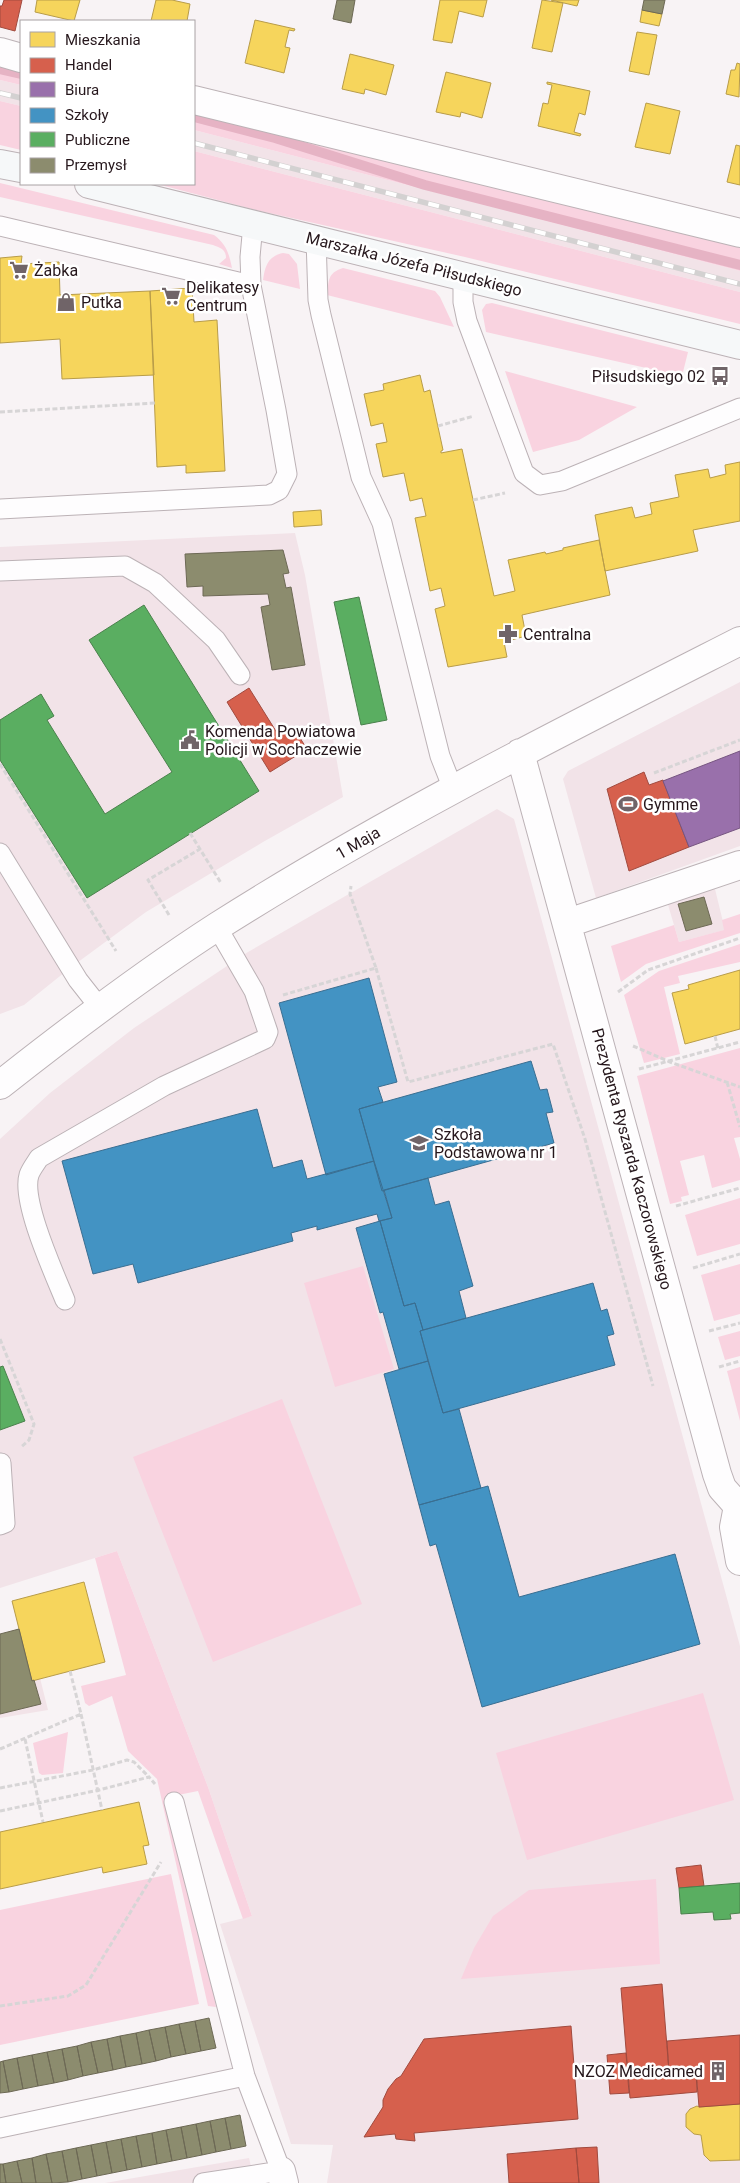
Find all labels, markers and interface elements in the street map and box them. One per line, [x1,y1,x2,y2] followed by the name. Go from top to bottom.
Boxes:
[20,20,195,185] legend
[65,31,141,49] text: Mieszkania
[65,56,112,74] text: Handel
[65,81,99,99] text: Biura
[65,106,109,124] text: Szkoły
[65,131,130,149] text: Publiczne
[65,156,127,174] text: Przemysł
[304,228,524,300] street label: Marszałka Józefa Piłsudskiego
[8,259,30,281] supermarket icon: Żabka
[34,261,78,280] place label: Żabka
[186,278,260,315] place label: Delikatesy Centrum
[160,285,182,307] supermarket icon: Delikatesy Centrum
[55,291,77,313] shop icon: Putka
[81,293,122,312] place label: Putka
[709,365,731,387] bus stop icon: Piłsudskiego 02
[592,367,705,386] place label: Piłsudskiego 02
[497,623,519,645] pharmacy icon: Centralna
[523,625,591,644] place label: Centralna
[205,722,362,759] place label: Komenda Powiatowa Policji w Sochaczewie
[179,729,201,751] public building icon: Komenda Powiatowa Policji w Sochaczewie
[617,793,639,815] sports icon: Gymme
[643,795,698,814] place label: Gymme
[332,823,384,863] street label: 1 Maja
[588,1026,676,1292] street label: Prezydenta Ryszarda Kaczorowskiego
[434,1125,557,1162] place label: Szkoła Podstawowa nr 1
[408,1132,430,1154] school or university icon: Szkoła Podstawowa nr 1
[707,2060,729,2082] building icon: NZOZ Medicamed
[574,2062,703,2081] place label: NZOZ Medicamed

